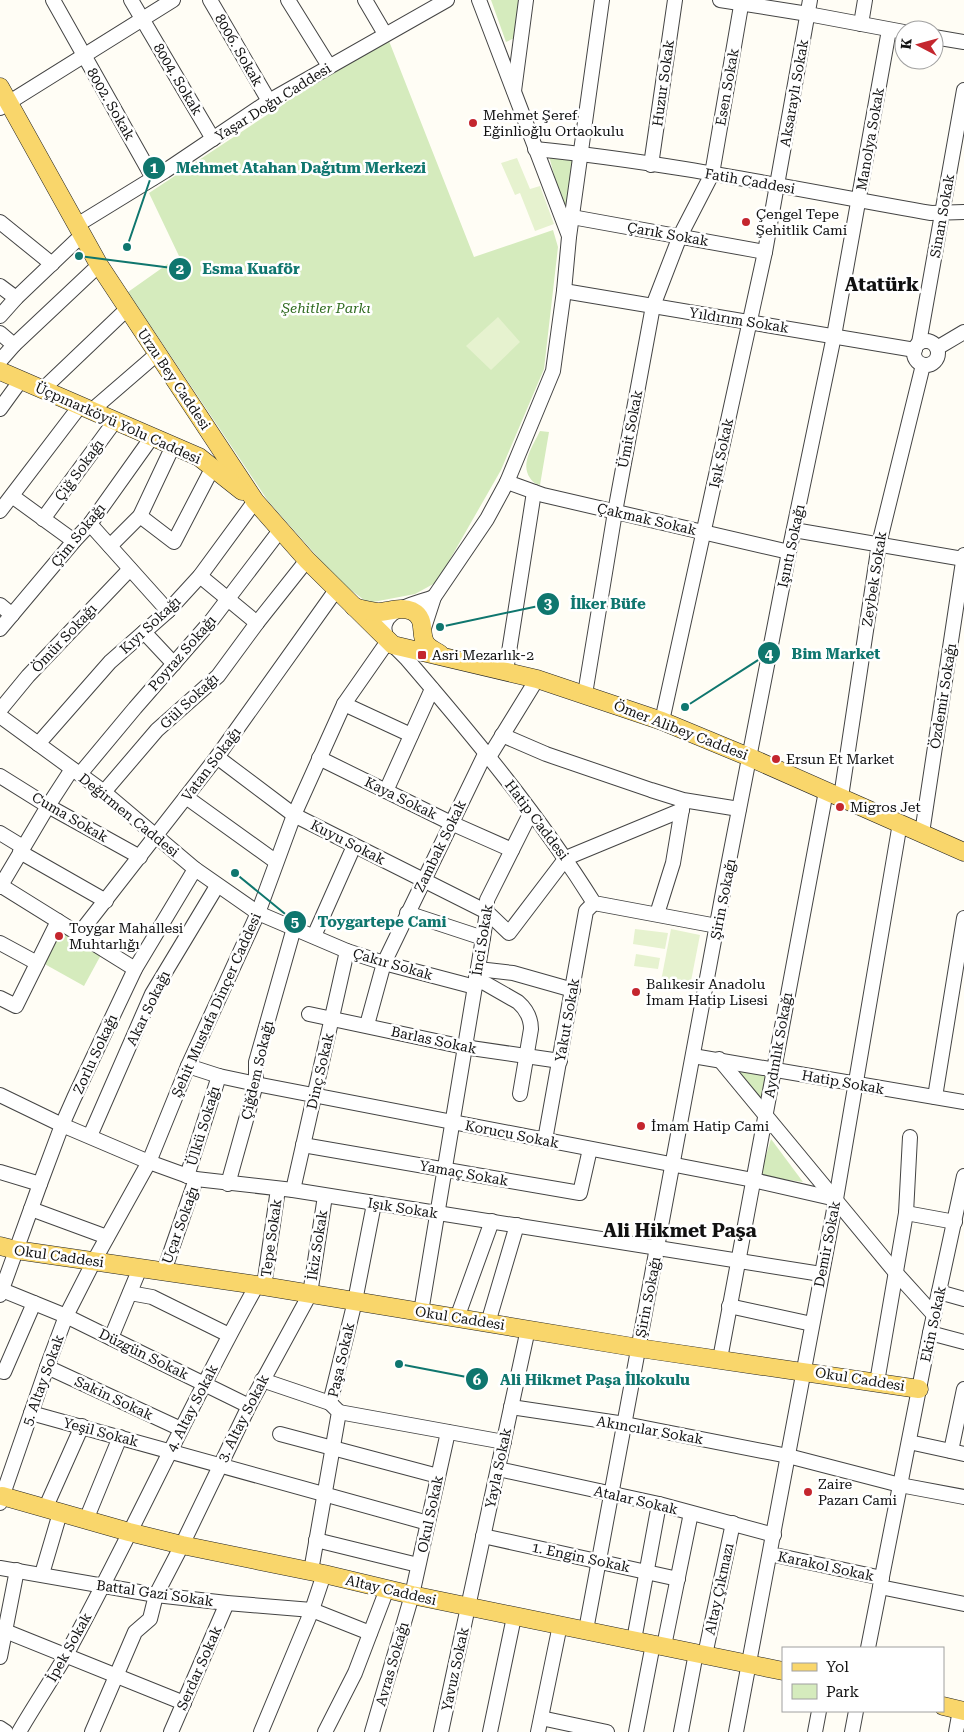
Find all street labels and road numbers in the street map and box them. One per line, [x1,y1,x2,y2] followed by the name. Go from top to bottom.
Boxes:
[212,11,266,89] street label: 8006. Sokak
[777,38,811,148] street label: Aksaraylı Sokak
[649,39,677,127] street label: Huzur Sokak
[150,40,206,118] street label: 8004. Sokak
[712,47,742,127] street label: Esen Sokak
[212,60,334,144] street label: Yaşar Doğu Caddesi
[84,65,138,143] street label: 8002. Sokak
[853,86,887,192] street label: Manolya Sokak
[703,165,797,197] street label: Fatih Caddesi
[927,173,957,259] street label: Sinan Sokak
[626,219,710,249] street label: Çarık Sokak
[688,304,790,336] street label: Yıldırım Sokak
[134,325,214,433] street label: Urzu Bey Caddesi
[33,379,204,467] street label: Üçpınarköyü Yolu Caddesi
[615,388,645,469] street label: Ümit Sokak
[706,416,736,489] street label: Işık Sokak
[51,436,107,504] street label: Çiğ Sokağı
[48,500,109,570] street label: Çim Sokağı
[596,500,698,538] street label: Çakmak Sokak
[774,502,808,589] street label: Işıntı Sokağı
[859,530,889,628] street label: Zeybek Sokak
[116,593,184,657] street label: Kıyı Sokağı
[28,600,100,676] street label: Ömür Sokağı
[145,612,219,694] street label: Poyraz Sokağı
[927,641,959,750] street label: Özdemir Sokağı
[157,670,222,732] street label: Gül Sokağı
[612,697,751,763] street label: Ömer Alibey Caddesi
[178,724,244,804] street label: Vatan Sokağı
[76,770,183,861] street label: Değirmen Caddesi
[362,774,440,822] street label: Kaya Sokak
[502,777,572,863] street label: Hatip Caddesi
[29,789,111,845] street label: Cuma Sokak
[411,797,469,895] street label: Zambak Sokak
[308,816,388,868] street label: Kuyu Sokak
[707,857,739,941] street label: Şirin Sokağı
[468,903,496,977] street label: İnci Sokak
[168,910,264,1100] street label: Şehit Mustafa Dinçer Caddesi
[351,945,435,983] street label: Çakır Sokak
[123,968,173,1048] street label: Akar Sokağı
[552,977,582,1063] street label: Yakut Sokak
[761,991,795,1099] street label: Aydınlık Sokağı
[70,1011,121,1096] street label: Zorlu Sokağı
[238,1018,276,1121] street label: Çiğdem Sokağı
[390,1023,478,1057] street label: Barlas Sokak
[303,1031,337,1111] street label: Dinç Sokak
[800,1067,886,1097] street label: Hatip Sokak
[183,1084,223,1168] street label: Ülkü Sokağı
[464,1117,561,1151] street label: Korucu Sokak
[418,1157,510,1189] street label: Yamaç Sokak
[159,1184,202,1266] street label: Uçar Sokağı
[367,1195,440,1221] street label: Işık Sokak
[258,1198,284,1278] street label: Tepe Sokak
[811,1199,843,1288] street label: Demir Sokak
[304,1209,330,1281] street label: İkiz Sokak
[13,1242,106,1270] street label: Okul Caddesi
[632,1255,664,1339] street label: Şirin Sokağı
[917,1284,949,1363] street label: Ekin Sokak
[414,1303,507,1333] street label: Okul Caddesi
[325,1321,357,1399] street label: Paşa Sokak
[97,1325,192,1383] street label: Düzgün Sokak
[19,1332,67,1428] street label: 5. Altay Sokak
[163,1362,221,1454] street label: 4. Altay Sokak
[814,1364,907,1394] street label: Okul Caddesi
[214,1372,272,1464] street label: 3. Altay Sokak
[72,1373,156,1423] street label: Sakin Sokak
[595,1413,705,1447] street label: Akıncılar Sokak
[61,1414,141,1450] street label: Yeşil Sokak
[482,1426,514,1510] street label: Yayla Sokak
[414,1474,446,1554] street label: Okul Sokak
[592,1483,680,1517] street label: Atalar Sokak
[530,1539,632,1575] street label: 1. Engin Sokak
[701,1541,737,1636] street label: Altay Çıkmazı
[776,1548,876,1584] street label: Karakol Sokak
[344,1572,439,1608] street label: Altay Caddesi
[95,1577,215,1609] street label: Battal Gazi Sokak
[43,1609,95,1684] street label: İpek Sokak
[372,1620,412,1708] street label: Avras Sokağı
[173,1623,225,1713] street label: Serdar Sokak
[438,1626,472,1712] street label: Yavuz Sokak

